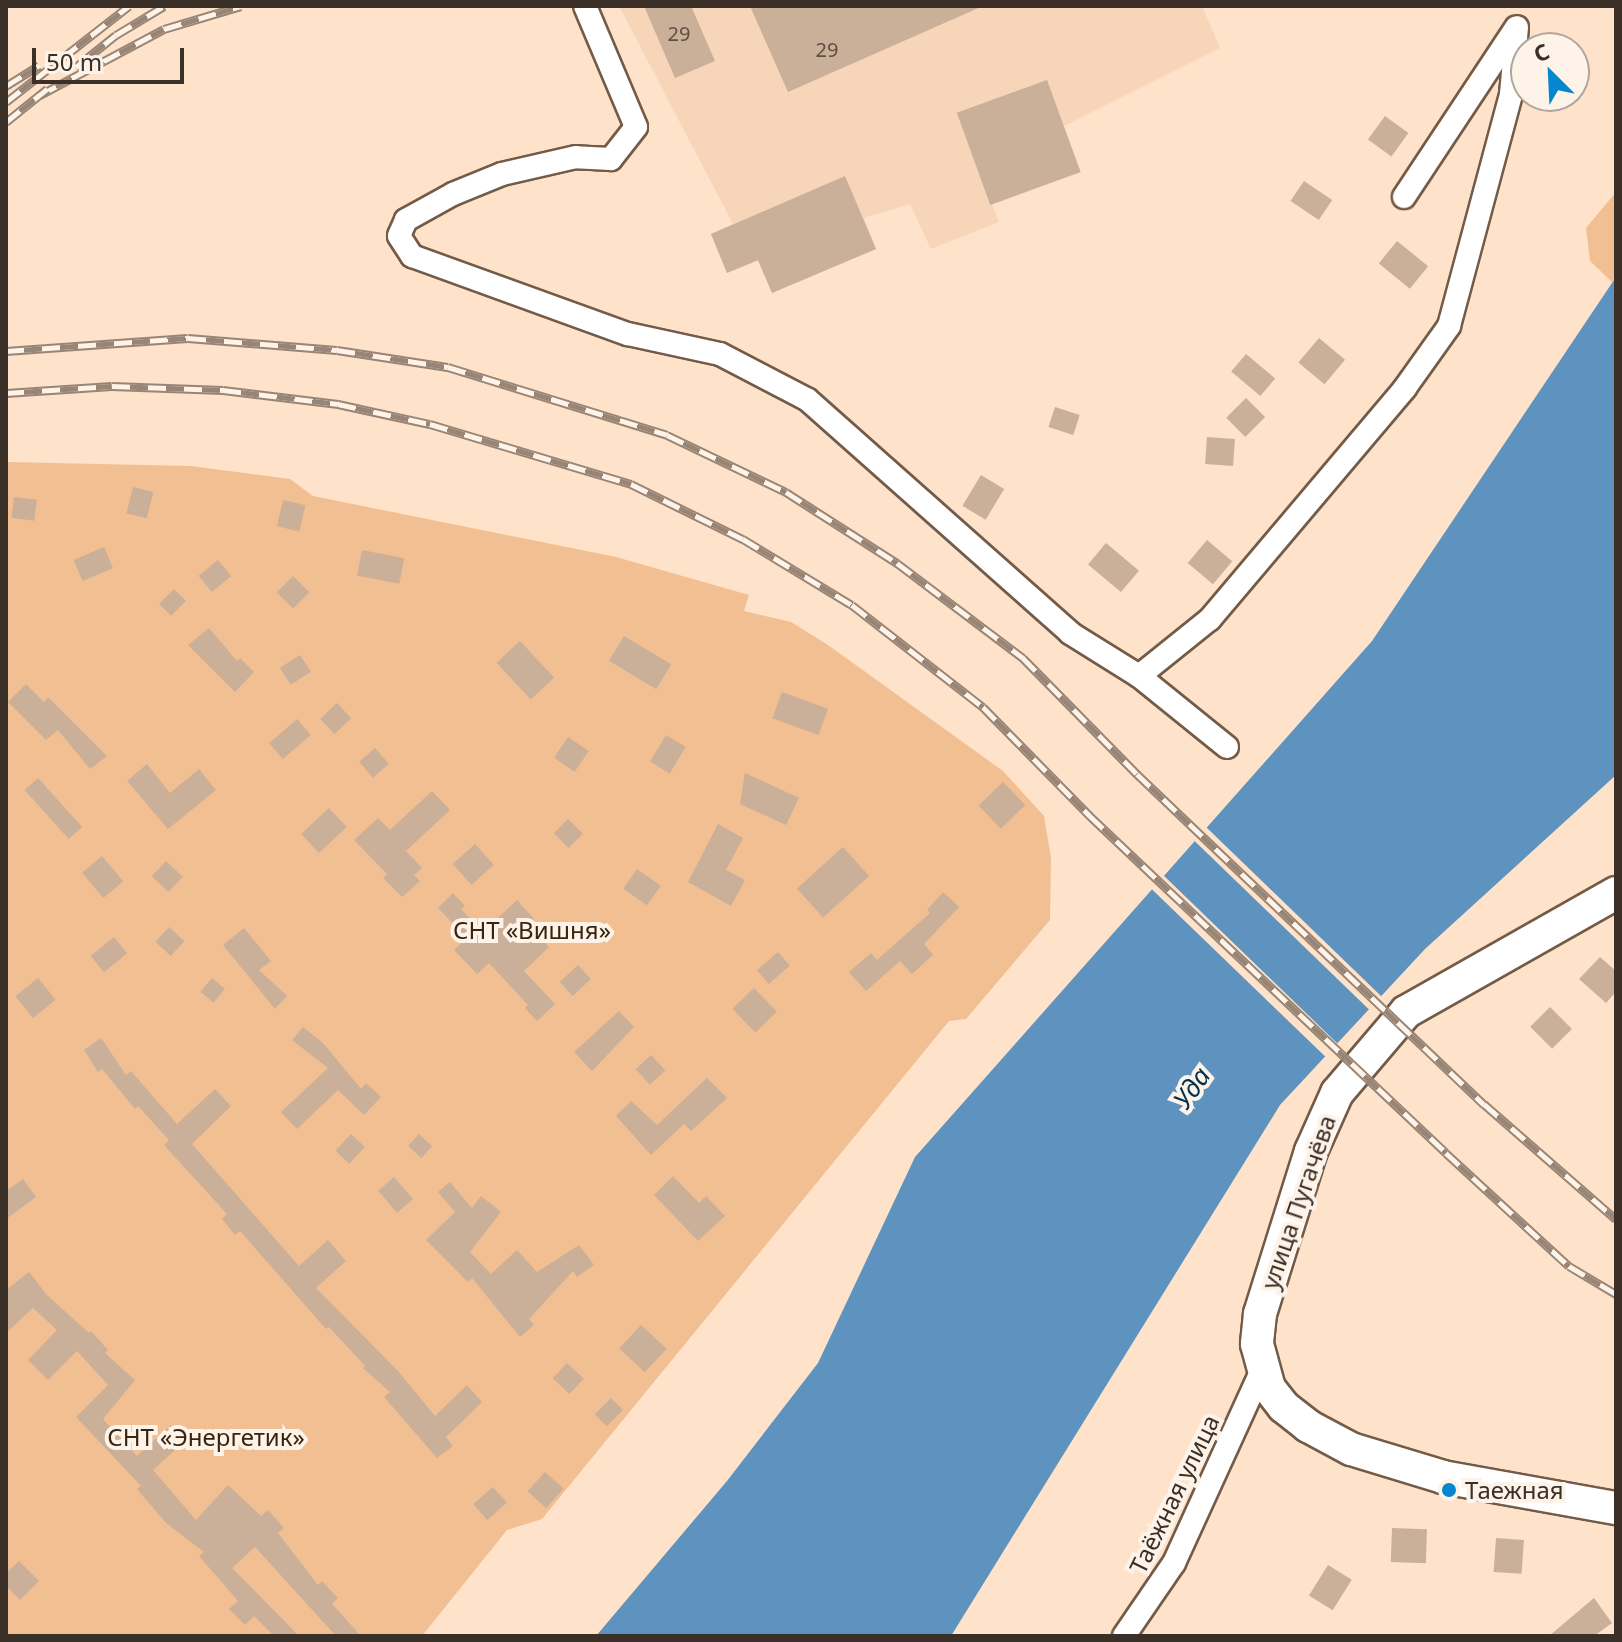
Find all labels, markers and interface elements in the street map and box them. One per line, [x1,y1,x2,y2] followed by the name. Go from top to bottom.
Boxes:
[668,21,690,45] house number: 29
[36,32,188,82] scale bar
[1510,32,1590,112] north arrow
[1528,35,1554,68] text: С
[816,37,838,61] house number: 29
[46,45,102,78] text: 50 m
[453,916,611,944] park label: СНТ «Вишня»
[1167,1061,1217,1115] water label: Уда
[1255,1111,1341,1293] street label: улица Пугачёва
[1123,1410,1225,1578] street label: Таёжная улица
[107,1423,305,1451] park label: СНТ «Энергетик»
[1465,1476,1564,1504] place label: Таежная
[1440,1481,1458,1499] marker: Таежная

